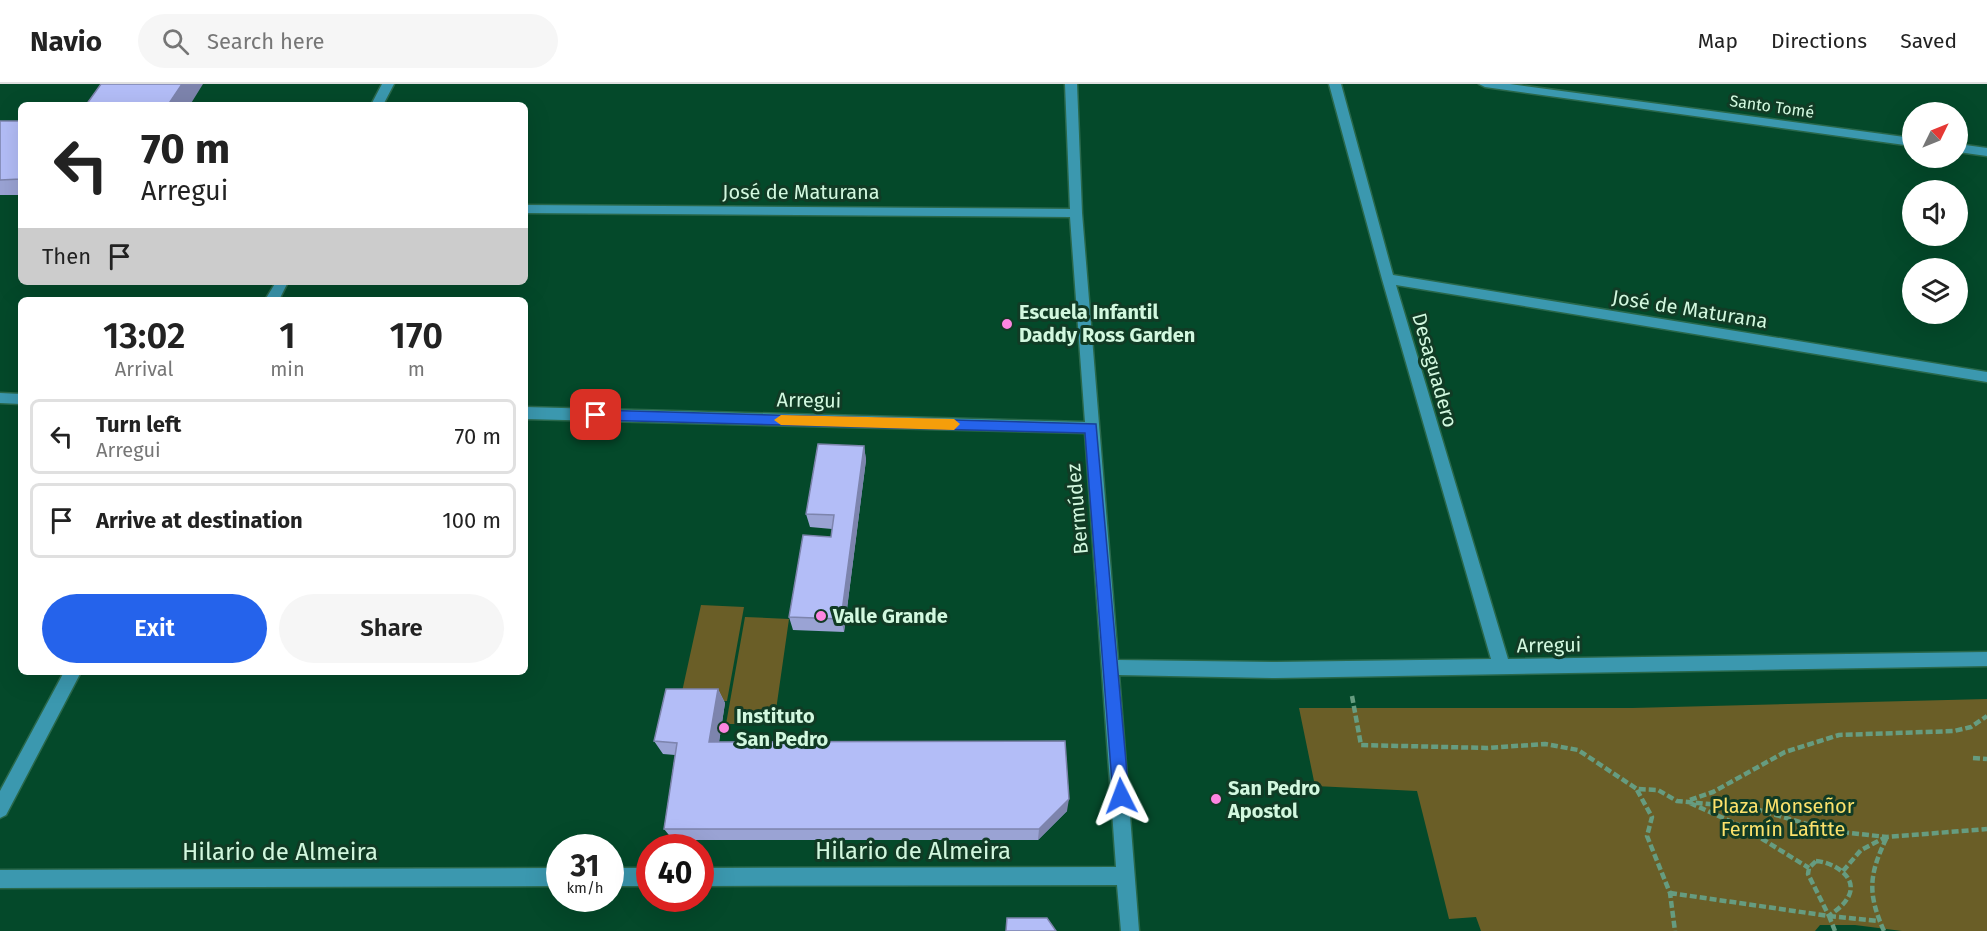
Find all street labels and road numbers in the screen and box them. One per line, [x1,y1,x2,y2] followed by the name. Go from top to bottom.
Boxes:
[1728,91,1815,122] street label: Santo Tomé
[722,180,880,204] street label: José de Maturana
[1610,285,1770,333] street label: José de Maturana
[1407,310,1463,430] street label: Desaguadero
[776,387,842,413] street label: Arregui
[1061,462,1093,555] street label: Bermúdez
[1516,632,1582,658] street label: Arregui
[815,837,1011,865] street label: Hilario de Almeira
[182,838,378,866] street label: Hilario de Almeira

